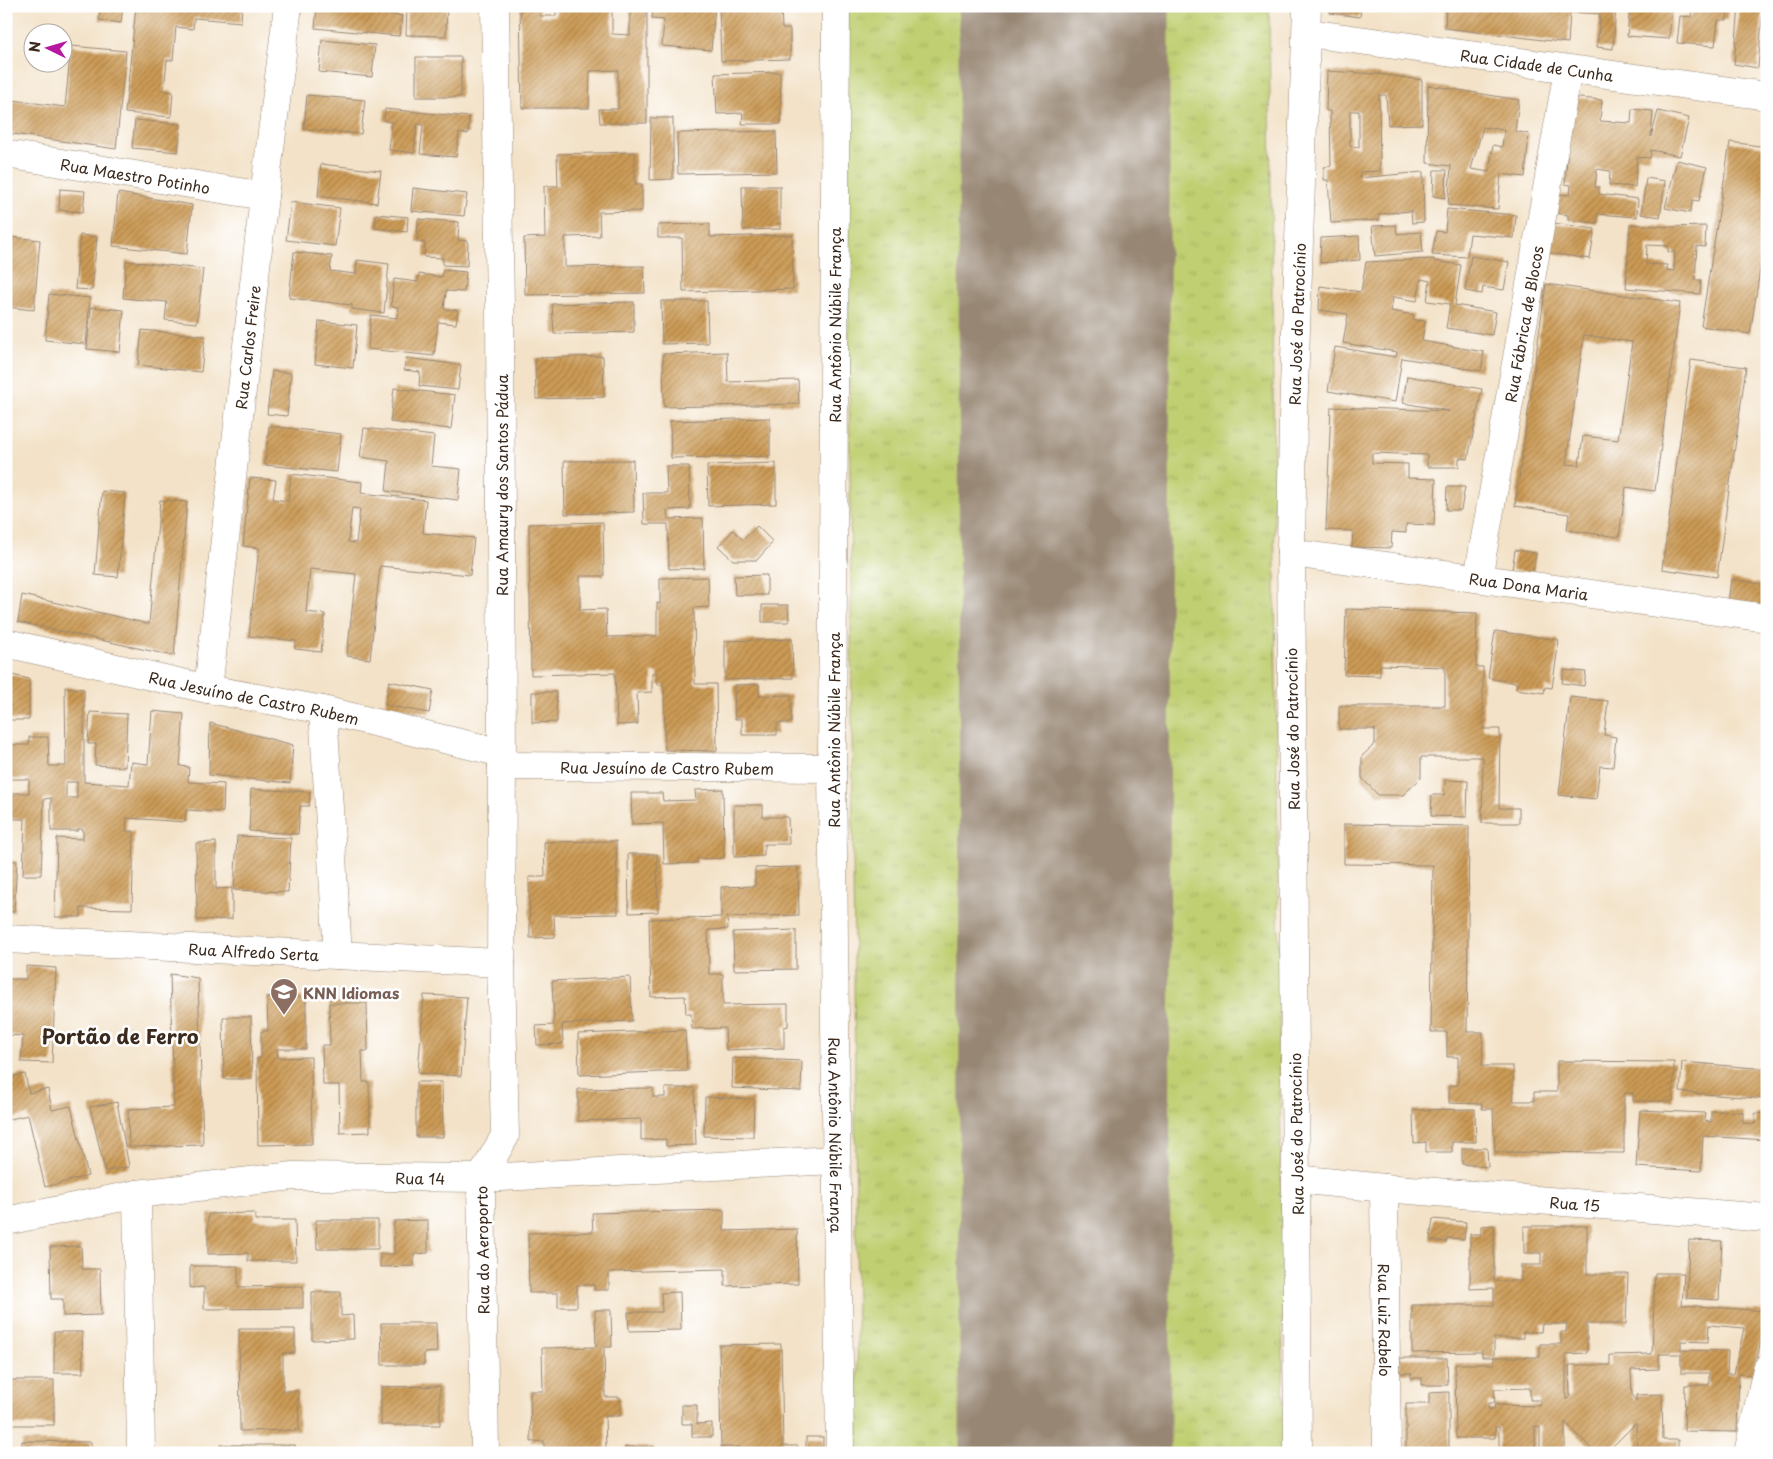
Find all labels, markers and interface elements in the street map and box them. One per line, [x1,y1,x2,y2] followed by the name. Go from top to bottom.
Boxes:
[22,22,72,72] north arrow
[24,40,45,53] text: N
[1459,43,1616,86] street label: Rua Cidade de Cunha
[59,152,212,199] street label: Rua Maestro Potinho
[823,227,846,423] street label: Rua Antônio Núbile França
[1282,243,1310,406] street label: Rua José do Patrocínio
[1498,244,1548,404] street label: Rua Fábrica de Blocos
[228,284,265,410] street label: Rua Carlos Freire
[490,374,513,596] street label: Rua Amaury dos Santos Pádua
[1468,566,1590,605] street label: Rua Dona Maria
[822,632,845,828] street label: Rua Antônio Núbile França
[1279,648,1305,810] street label: Rua José do Patrocínio
[147,664,362,730] street label: Rua Jesuíno de Castro Rubem
[560,755,774,779] street label: Rua Jesuíno de Castro Rubem
[188,936,320,966] street label: Rua Alfredo Serta
[269,977,299,1016] school or university icon: KNN Idiomas
[303,981,399,1004] place label: KNN Idiomas
[41,1021,199,1051] district label: Portão de Ferro
[824,1037,849,1234] street label: Rua Antônio Núbile França
[1283,1053,1309,1215] street label: Rua José do Patrocínio
[395,1166,445,1189] street label: Rua 14
[469,1186,495,1314] street label: Rua do Aeroporto
[1549,1190,1601,1216] street label: Rua 15
[1373,1263,1398,1377] street label: Rua Luiz Rabelo

